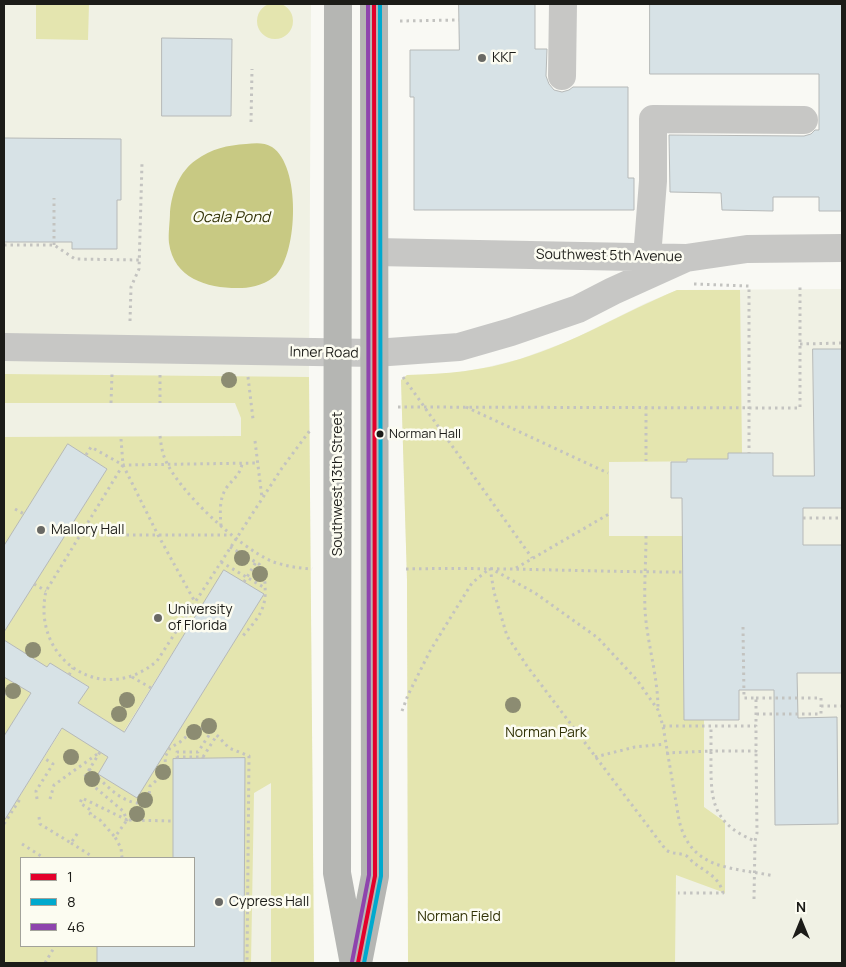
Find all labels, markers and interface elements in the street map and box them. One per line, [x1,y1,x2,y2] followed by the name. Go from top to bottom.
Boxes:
[492,50,516,66] place label: ΚΚΓ
[476,52,488,64] marker: ΚΚΓ
[192,209,270,227] water label: Ocala Pond
[536,246,682,266] street label: Southwest 5th Avenue
[289,344,359,362] street label: Inner Road
[330,412,346,556] street label: Southwest 13th Street
[389,426,461,442] place label: Norman Hall
[375,429,385,439] marker: Norman Hall
[51,522,124,538] place label: Mallory Hall
[35,524,47,536] marker: Mallory Hall
[168,602,233,634] place label: University of Florida
[152,612,164,624] marker: University of Florida
[505,725,587,741] park label: Norman Park
[20,857,195,947] legend
[67,866,73,887] text: 1
[67,891,76,912] text: 8
[229,894,309,910] place label: Cypress Hall
[213,896,225,908] marker: Cypress Hall
[776,897,826,947] north arrow
[796,897,806,916] text: N
[417,909,501,925] park label: Norman Field
[67,916,85,937] text: 46

